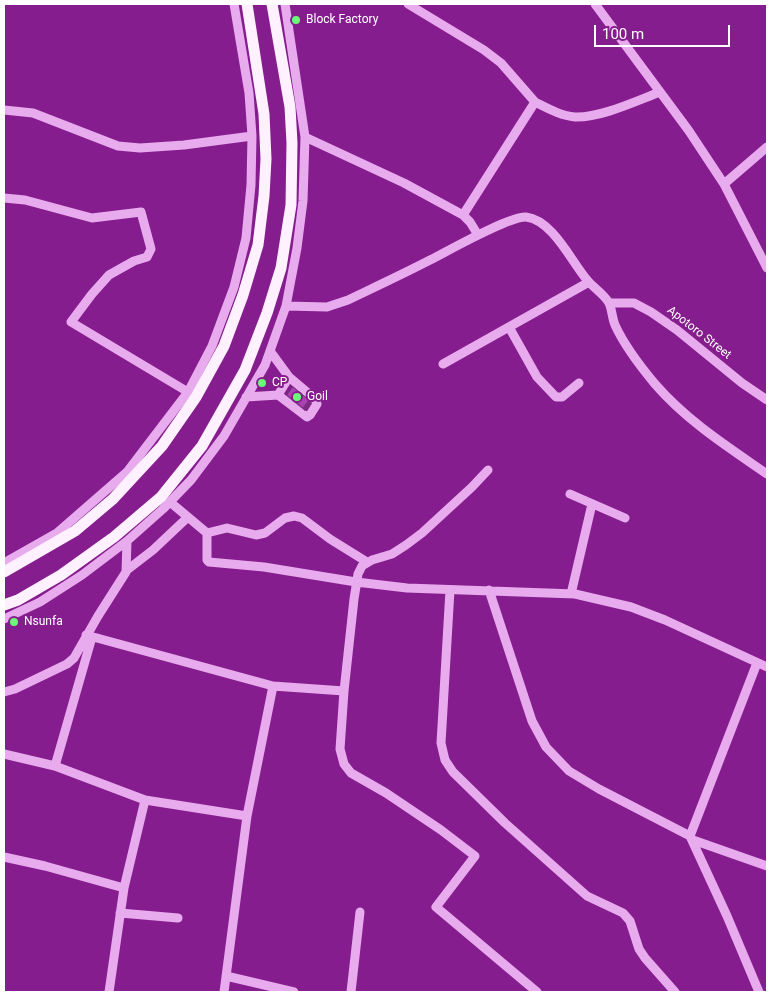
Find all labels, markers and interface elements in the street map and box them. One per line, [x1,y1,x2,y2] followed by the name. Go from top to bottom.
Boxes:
[306,13,378,27] place label: Block Factory
[290,14,302,26] marker: Block Factory
[596,15,732,47] scale bar
[602,25,644,43] text: 100 m
[664,303,734,363] street label: Apotoro Street
[272,376,287,390] place label: CP
[256,377,268,389] marker: CP
[307,390,328,404] place label: Goil
[291,391,303,403] marker: Goil
[24,615,63,629] place label: Nsunfa
[8,616,20,628] marker: Nsunfa

